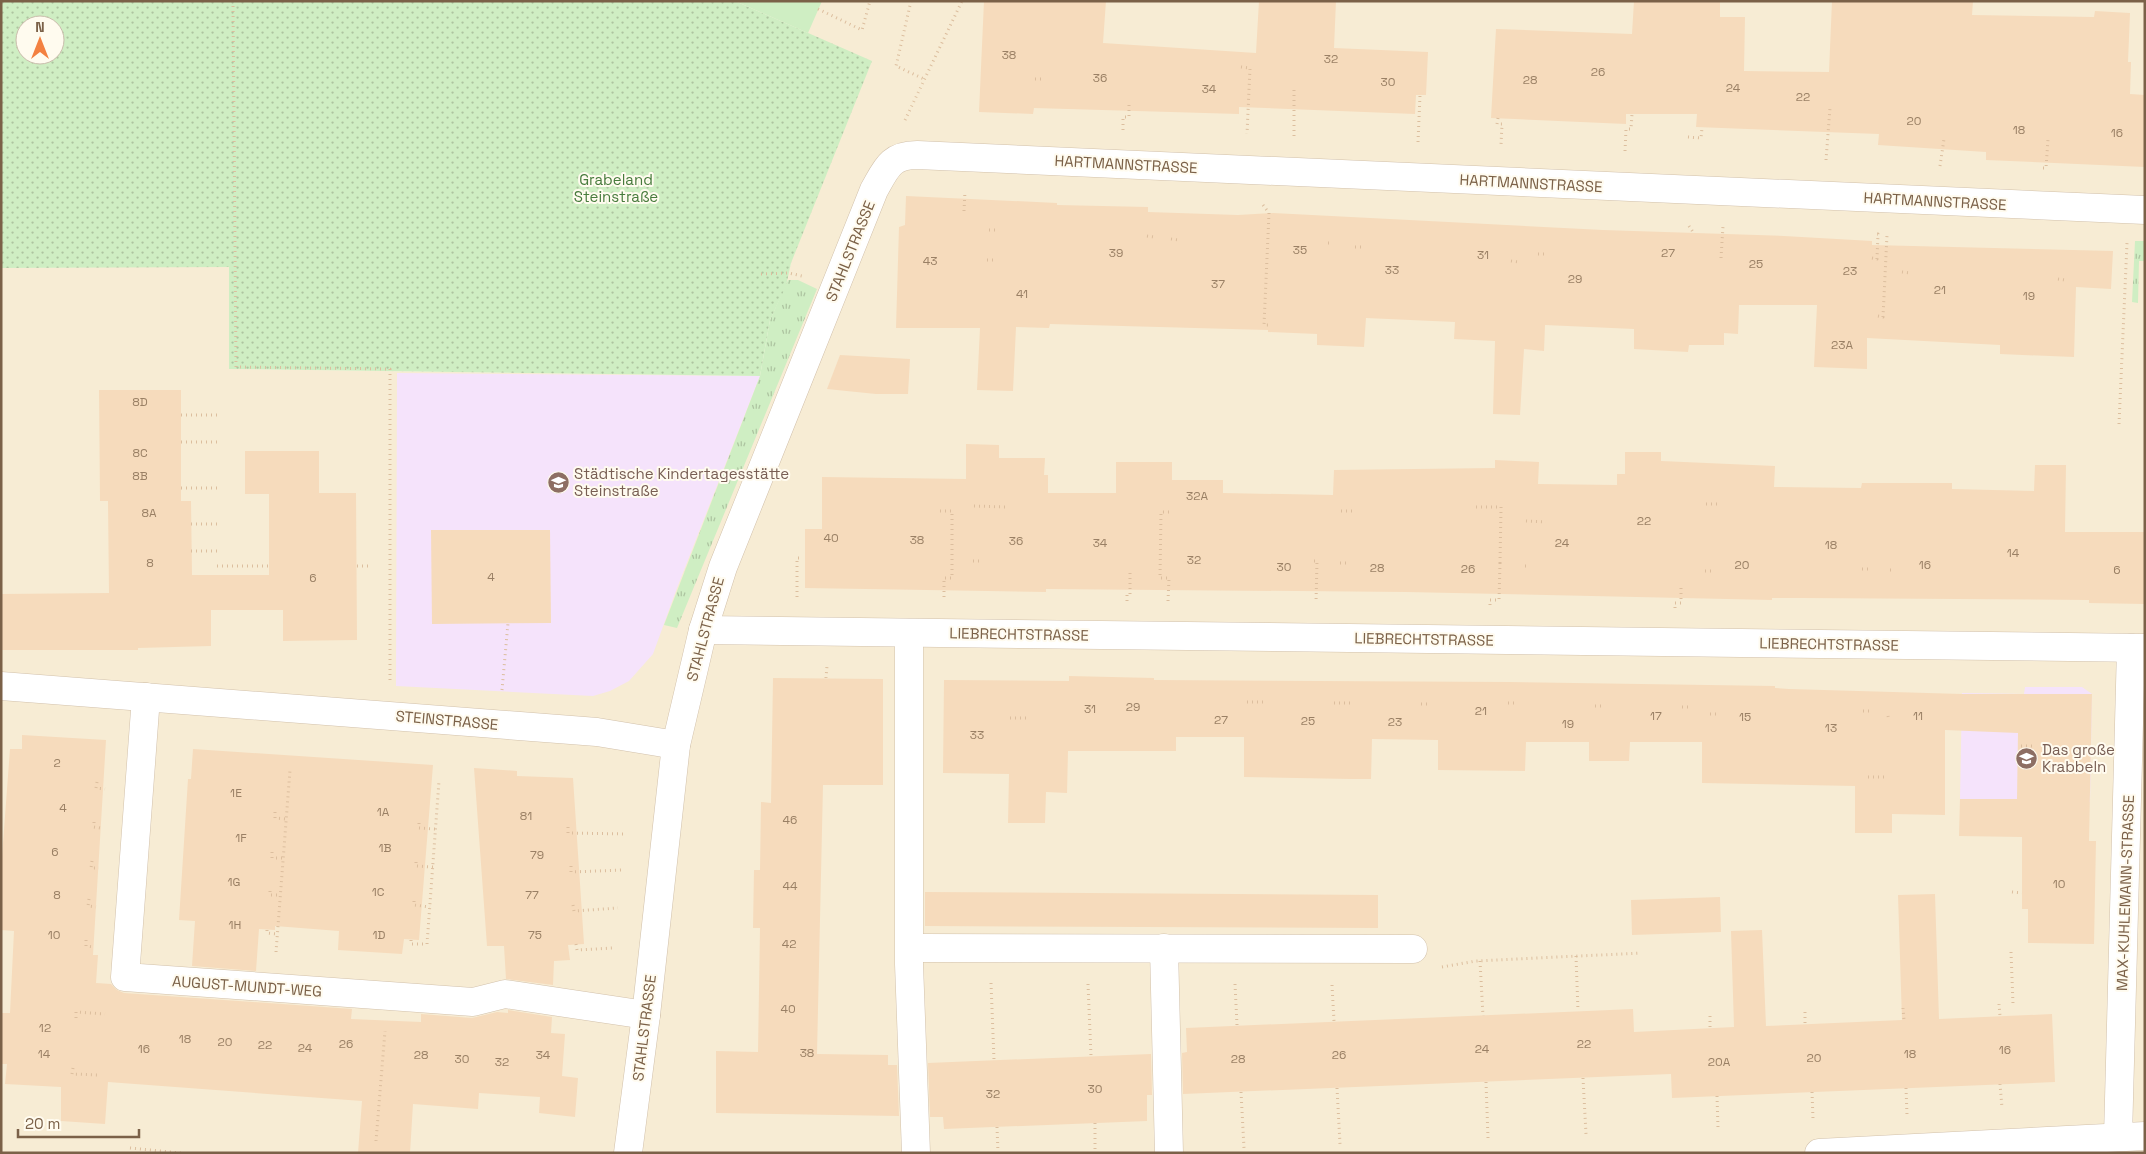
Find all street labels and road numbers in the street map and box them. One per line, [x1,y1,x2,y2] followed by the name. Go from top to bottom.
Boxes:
[1054,151,1198,177] street label: HARTMANNSTRASSE
[1459,170,1603,196] street label: HARTMANNSTRASSE
[1863,188,2007,214] street label: HARTMANNSTRASSE
[821,198,879,304] street label: STAHLSTRASSE
[682,575,728,683] street label: STAHLSTRASSE
[949,623,1089,645] street label: LIEBRECHTSTRASSE
[1354,628,1494,650] street label: LIEBRECHTSTRASSE
[1759,633,1899,655] street label: LIEBRECHTSTRASSE
[395,706,499,734] street label: STEINSTRASSE
[2112,795,2138,991] street label: MAX-KUHLEMANN-STRASSE
[171,971,323,1001] street label: AUGUST-MUNDT-WEG
[628,974,660,1082] street label: STAHLSTRASSE

